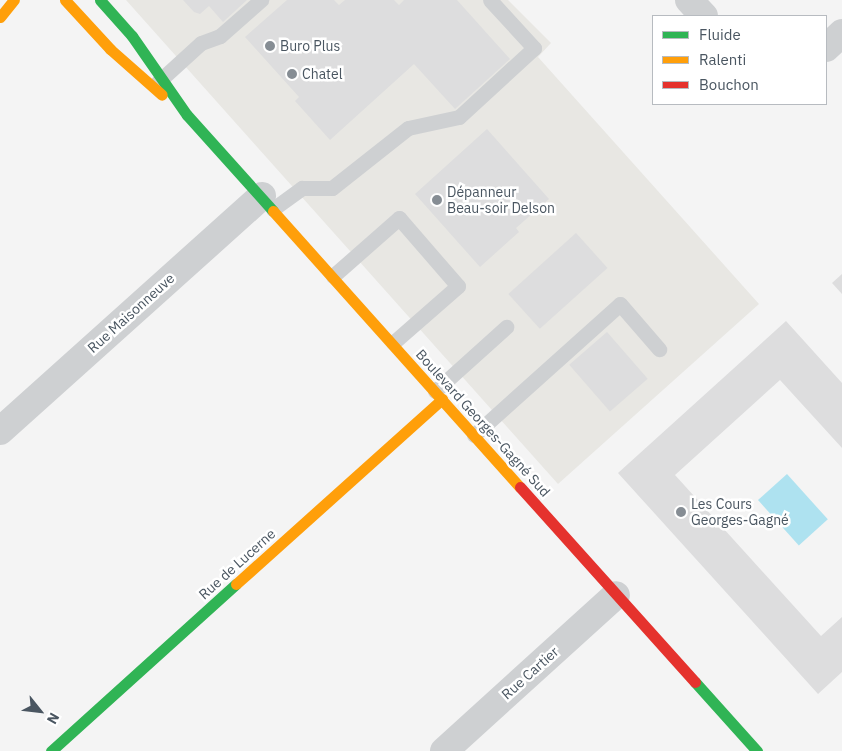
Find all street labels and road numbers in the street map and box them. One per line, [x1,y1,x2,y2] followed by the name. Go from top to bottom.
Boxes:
[84,270,178,356] street label: Rue Maisonneuve
[412,346,554,500] street label: Boulevard Georges-Gagné Sud
[195,525,279,603] street label: Rue de Lucerne
[498,643,562,703] street label: Rue Cartier

